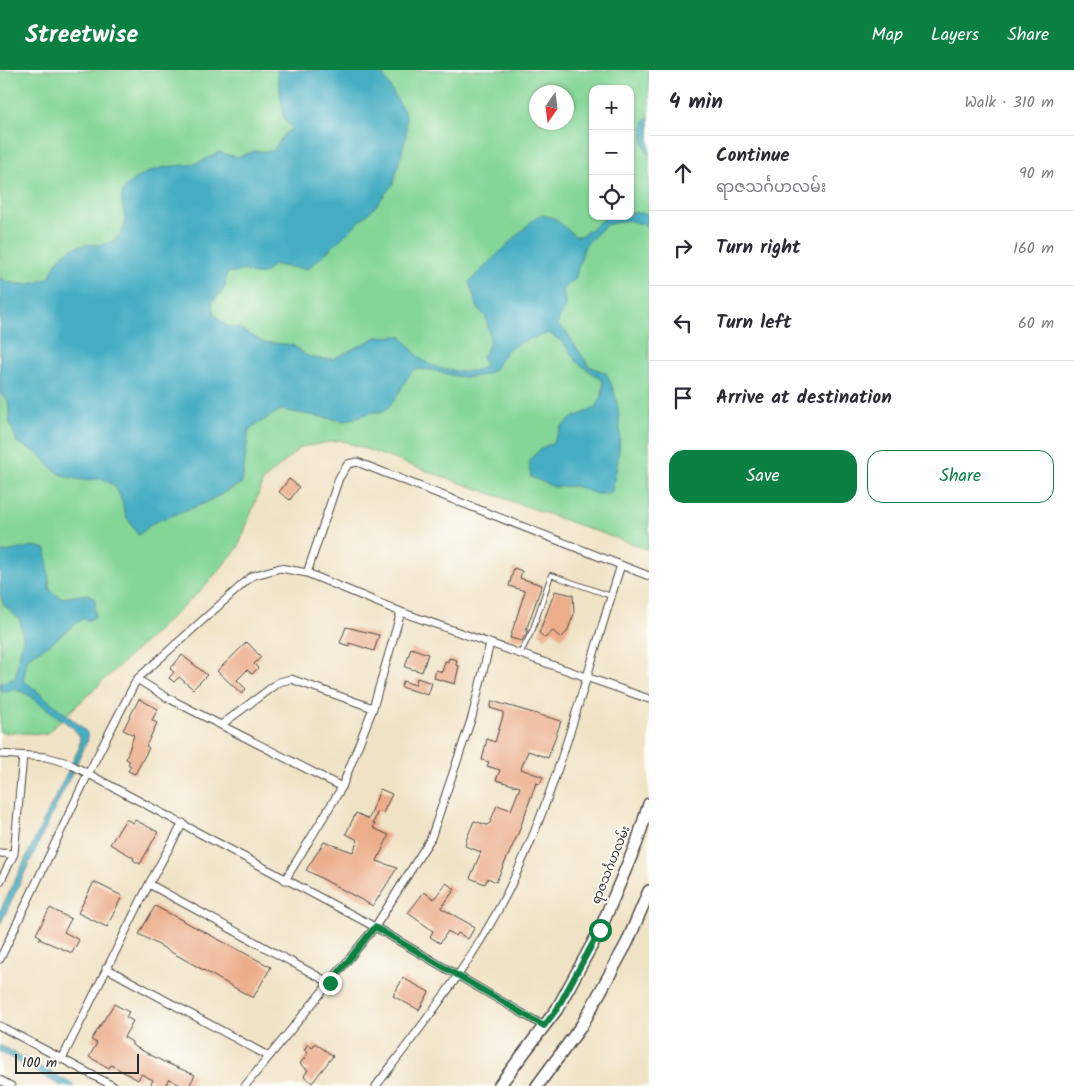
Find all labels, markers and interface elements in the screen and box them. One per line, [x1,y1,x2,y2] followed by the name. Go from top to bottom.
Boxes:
[25,16,138,55] text: Streetwise
[872,21,903,50] text: Map
[931,21,979,50] text: Layers
[1007,21,1049,50] text: Share
[529,85,574,130] north arrow
[589,85,634,220] map controls
[589,85,634,130] button: +
[669,86,723,119] text: 4 min
[965,90,1054,115] text: Walk · 310 m
[589,130,634,175] button: −
[716,141,789,171] text: Continue
[669,159,697,187] icon: ahead
[1019,161,1054,186] text: 90 m
[589,175,634,220] button: locate
[716,175,826,200] text: ရာဇသင်္ဂဟလမ်း
[716,233,801,263] text: Turn right
[669,234,697,262] icon: right
[1013,236,1054,261] text: 160 m
[716,308,791,338] text: Turn left
[669,309,697,337] icon: left
[1018,311,1054,336] text: 60 m
[716,383,892,413] text: Arrive at destination
[669,384,697,412] icon: arrive
[669,450,857,503] button: Save
[867,450,1054,503] button: Share
[587,823,635,907] street label: ရာဇသင်္ဂဟလမ်း
[589,919,612,942] route start
[319,972,342,995] route end
[15,1051,139,1074] scale bar
[22,1052,57,1074] text: 100 m

